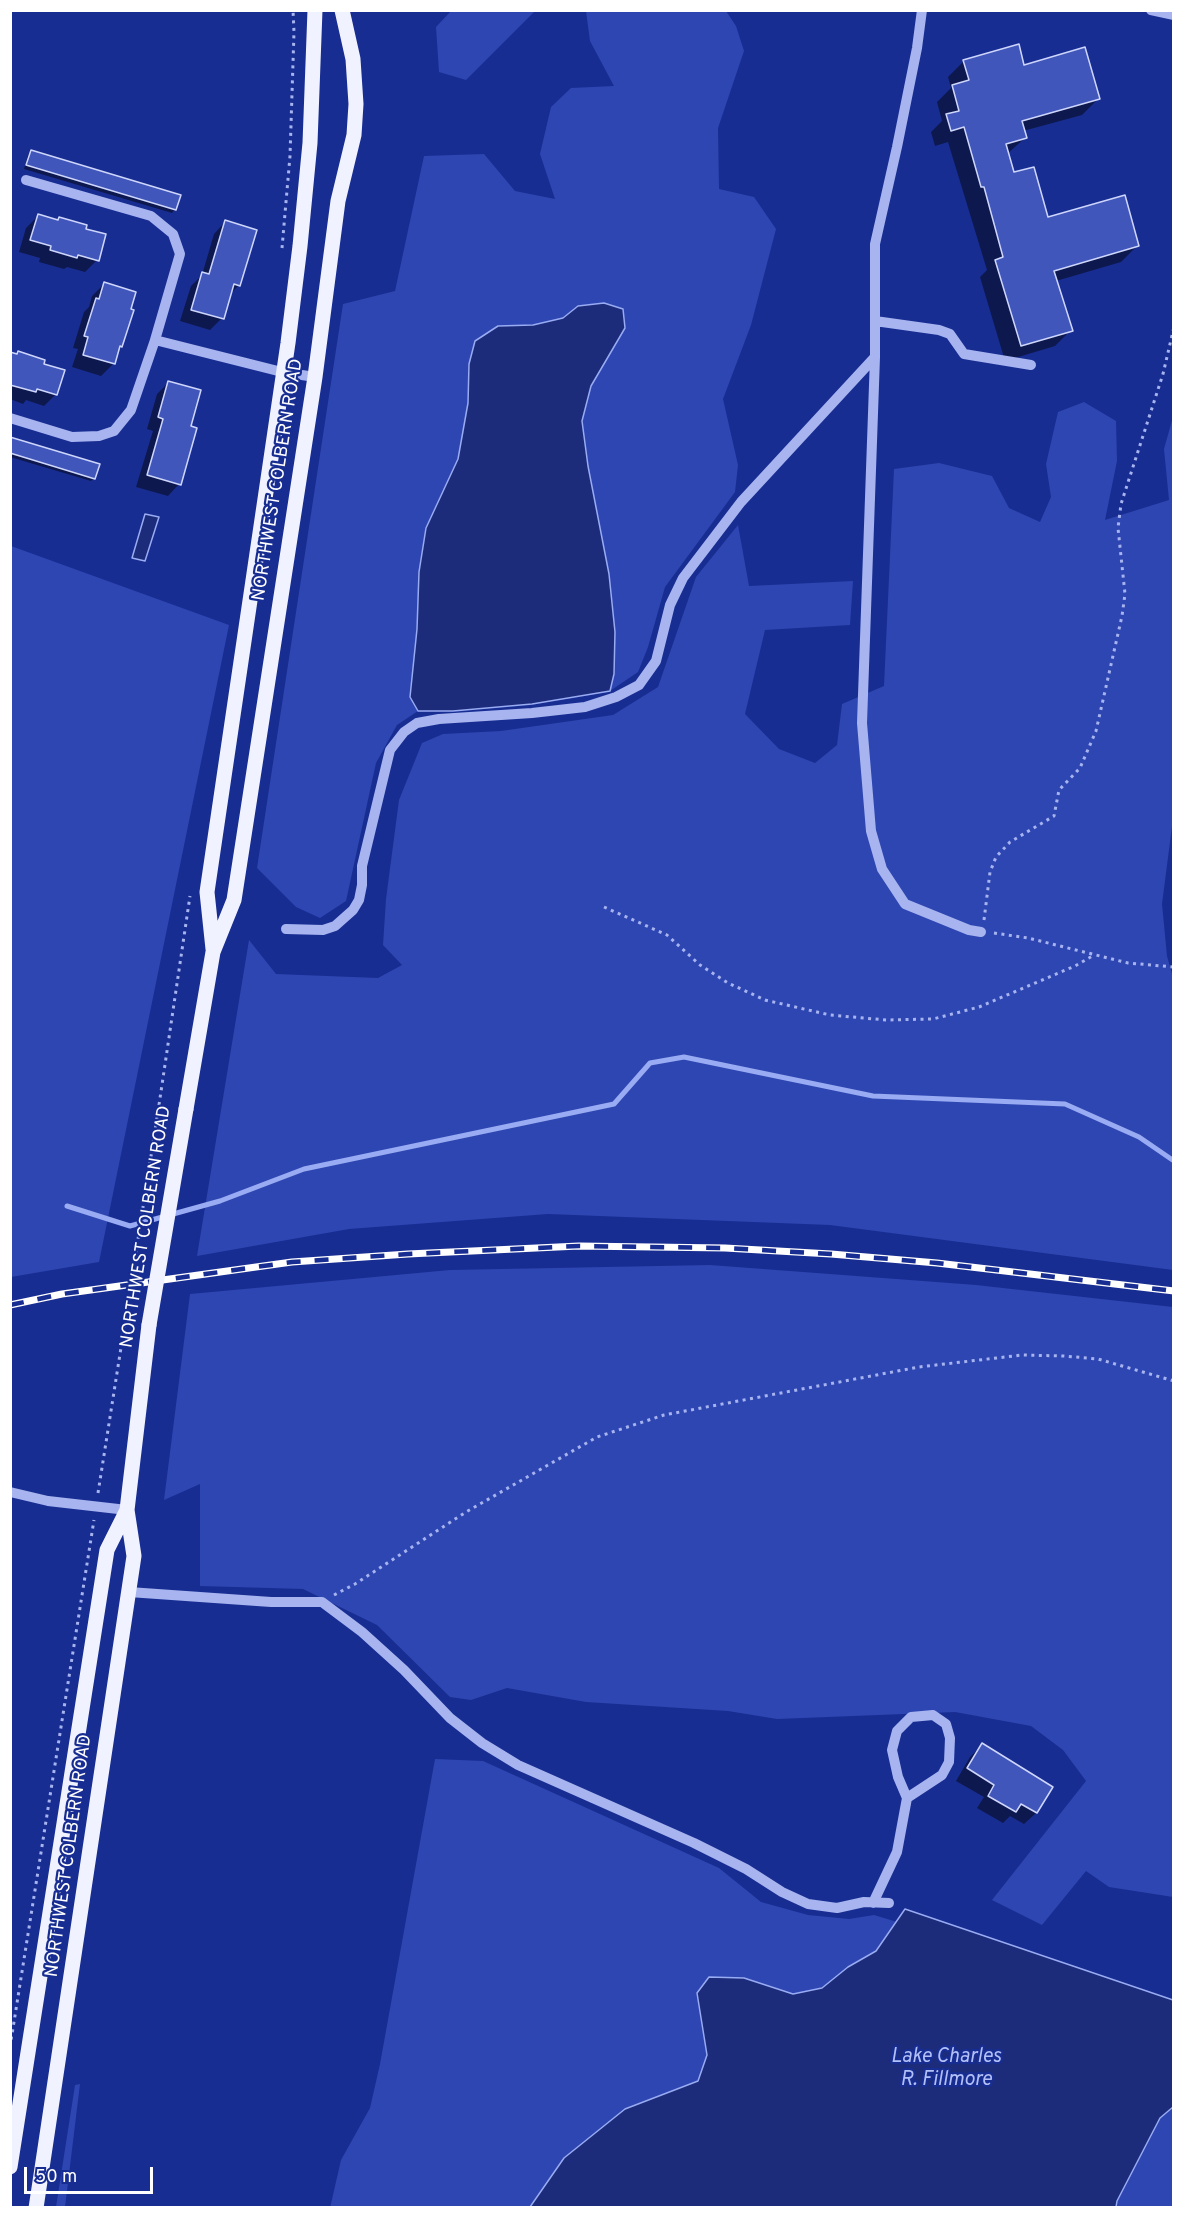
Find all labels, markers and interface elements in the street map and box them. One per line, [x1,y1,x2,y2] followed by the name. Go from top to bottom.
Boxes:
[249,357,309,603] street label: NORTHWEST COLBERN ROAD
[117,1104,177,1350] street label: NORTHWEST COLBERN ROAD
[42,1733,98,1979] street label: NORTHWEST COLBERN ROAD
[891,2046,1001,2093] water label: Lake Charles R. Fillmore
[27,2155,156,2193] scale bar
[35,2166,77,2189] text: 50 m

